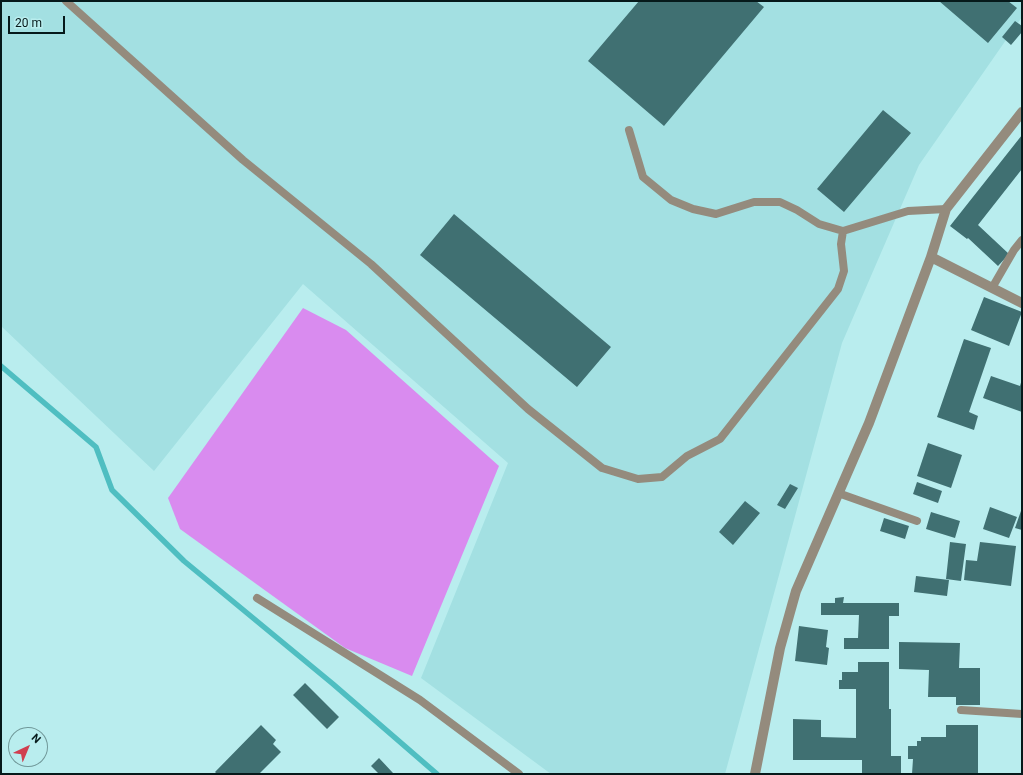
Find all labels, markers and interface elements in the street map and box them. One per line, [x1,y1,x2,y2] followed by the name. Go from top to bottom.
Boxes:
[10,8,67,34] scale bar
[15,16,42,30] text: 20 m
[8,727,48,767] north arrow
[29,731,43,746] text: N

